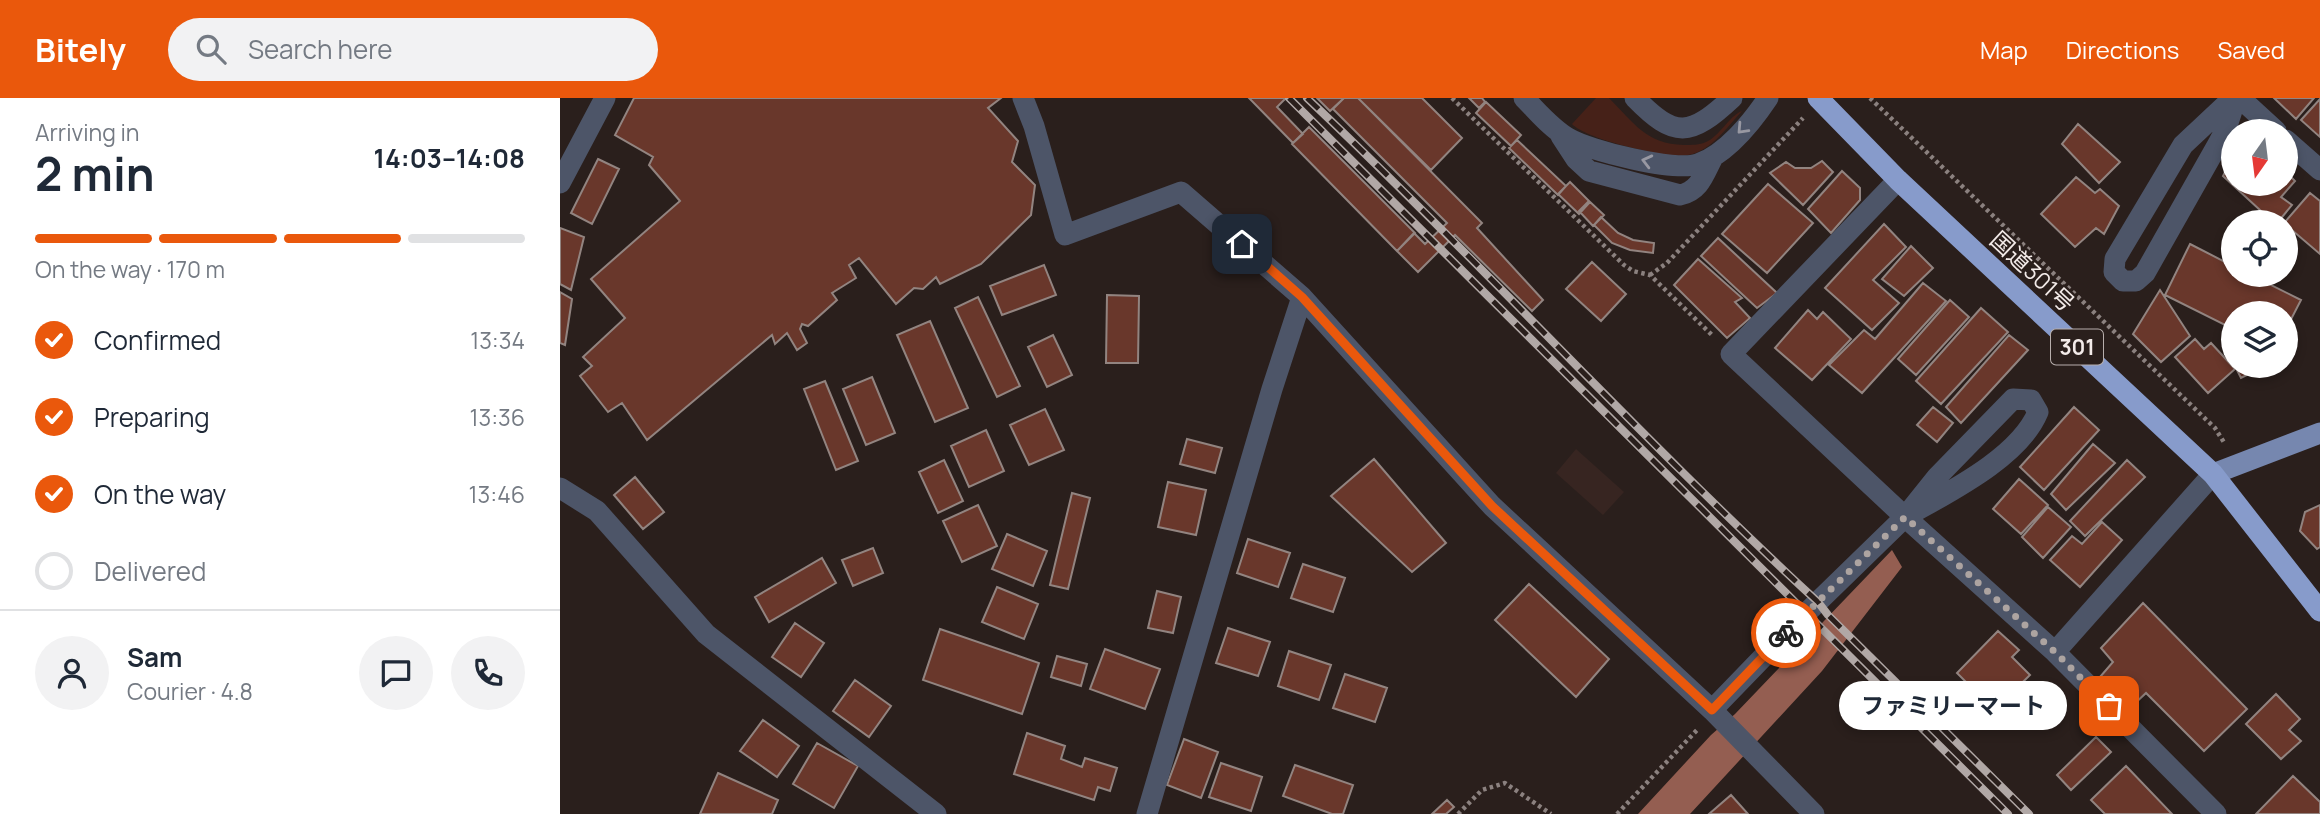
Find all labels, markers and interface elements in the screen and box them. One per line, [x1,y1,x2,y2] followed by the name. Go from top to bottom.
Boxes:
[168,18,658,81] search box
[35,27,126,72] text: Bitely
[192,30,230,68] icon: search
[248,31,393,67] text: Search here
[1980,33,2028,66] text: Map
[2066,33,2179,66] text: Directions
[2217,33,2285,66] text: Saved
[35,116,140,148] text: Arriving in
[2221,119,2298,196] north arrow
[2221,119,2298,378] map controls
[1737,121,1750,134] one-way arrow
[374,140,525,176] text: 14:03–14:08
[35,142,155,205] text: 2 min
[1641,155,1653,169] one-way arrow
[2221,210,2298,287] button: locate
[1212,214,1272,274] pin
[1984,224,2082,318] street label: 国道301号
[1223,225,1261,263] icon: home
[35,253,225,285] text: On the way · 170 m
[2221,301,2298,378] button: layers
[35,321,73,359] icon: check
[94,322,221,358] text: Confirmed
[470,324,525,356] text: 13:34
[2051,330,2103,364] road number: 301
[35,398,73,436] icon: check
[94,399,210,435] text: Preparing
[469,401,525,433] text: 13:36
[35,475,73,513] icon: check
[94,476,226,512] text: On the way
[469,478,525,510] text: 13:46
[94,553,206,589] text: Delivered
[1751,598,1821,668] courier
[1767,614,1805,652] icon: bike
[35,636,109,710] button: person
[359,636,433,710] button: chat
[451,636,525,710] button: phone
[127,639,182,675] text: Sam
[127,675,253,707] text: Courier · 4.8
[2079,676,2139,736] pin
[1840,682,2067,730] callout: ファミリーマート
[2090,687,2128,725] icon: bag
[1861,689,2045,721] text: ファミリーマート

